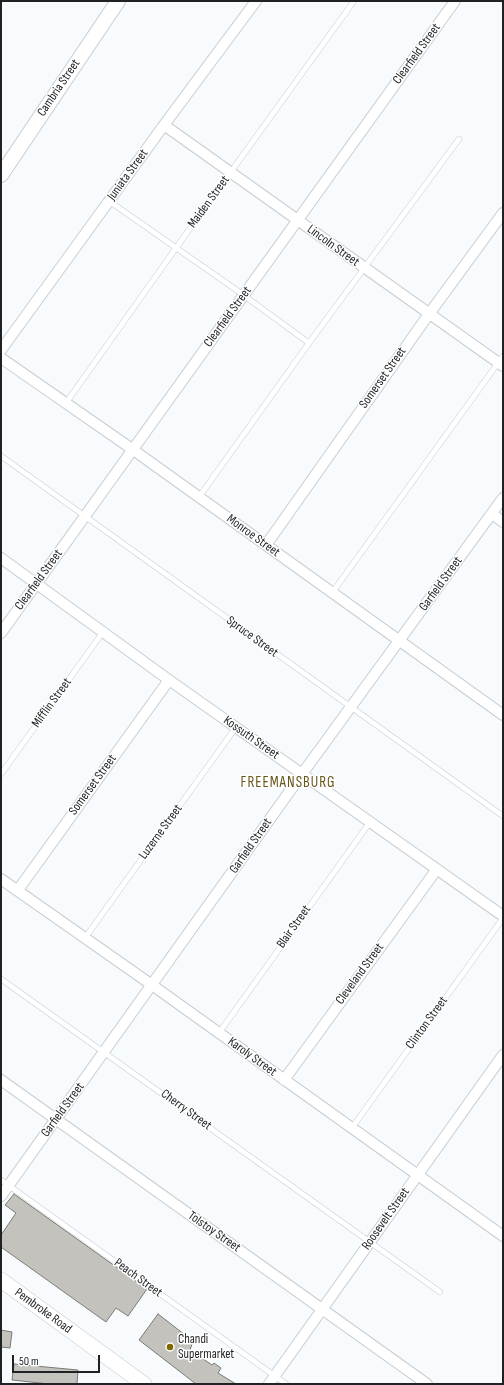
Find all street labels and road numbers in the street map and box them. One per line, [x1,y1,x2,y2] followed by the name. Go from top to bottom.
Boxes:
[390,21,444,87] street label: Clearfield Street
[34,56,84,120] street label: Cambria Street
[104,146,152,204] street label: Juniata Street
[185,173,233,231] street label: Maiden Street
[304,222,362,270] street label: Lincoln Street
[201,284,255,350] street label: Clearfield Street
[356,344,410,412] street label: Somerset Street
[223,511,283,561] street label: Monroe Street
[12,547,66,613] street label: Clearfield Street
[416,554,466,614] street label: Garfield Street
[223,613,281,661] street label: Spruce Street
[29,675,75,731] street label: Mifflin Street
[220,713,282,763] street label: Kossuth Street
[66,752,120,818] street label: Somerset Street
[136,802,186,862] street label: Luzerne Street
[226,815,276,877] street label: Garfield Street
[274,903,314,951] street label: Blair Street
[333,940,387,1008] street label: Cleveland Street
[403,994,451,1052] street label: Clinton Street
[224,1034,280,1080] street label: Karoly Street
[38,1080,88,1140] street label: Garfield Street
[157,1086,215,1134] street label: Cherry Street
[359,1185,413,1253] street label: Roosevelt Street
[185,1208,243,1256] street label: Tolstoy Street
[111,1255,165,1301] street label: Peach Street
[11,1285,75,1337] street label: Pembroke Road

